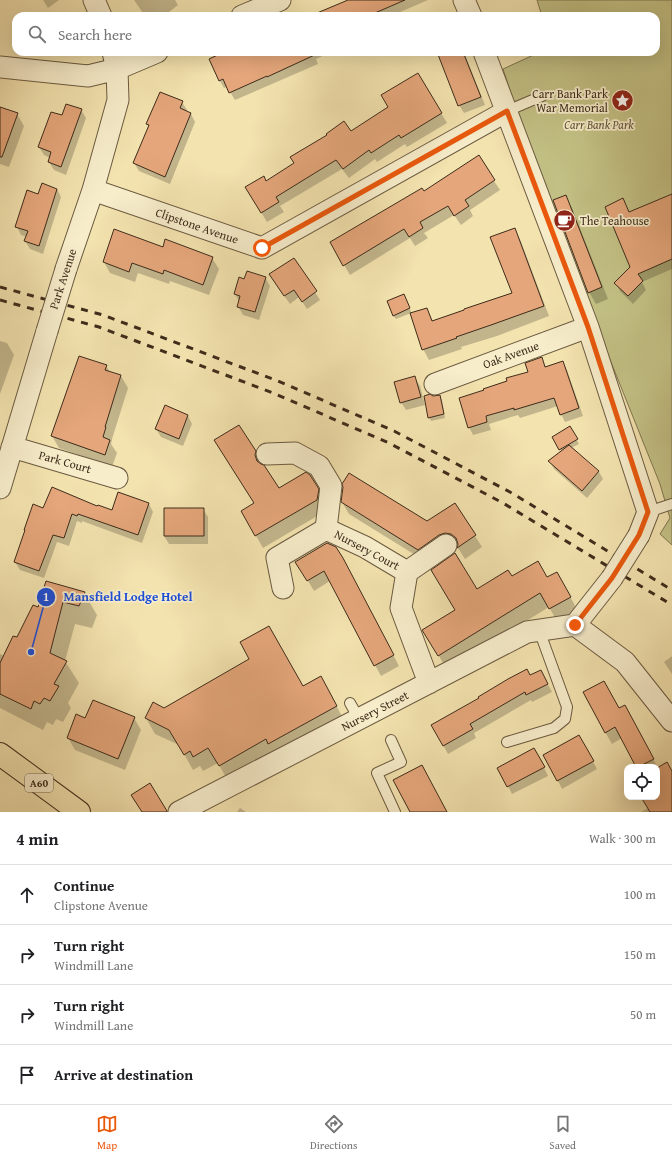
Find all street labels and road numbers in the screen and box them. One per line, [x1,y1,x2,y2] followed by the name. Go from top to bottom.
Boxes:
[153,203,241,248] street label: Clipstone Avenue
[45,246,80,311] street label: Park Avenue
[480,336,542,373] street label: Oak Avenue
[37,446,94,477] street label: Park Court
[332,525,403,574] street label: Nursery Court
[338,686,412,735] street label: Nursery Street
[25,774,53,792] road number: A60

